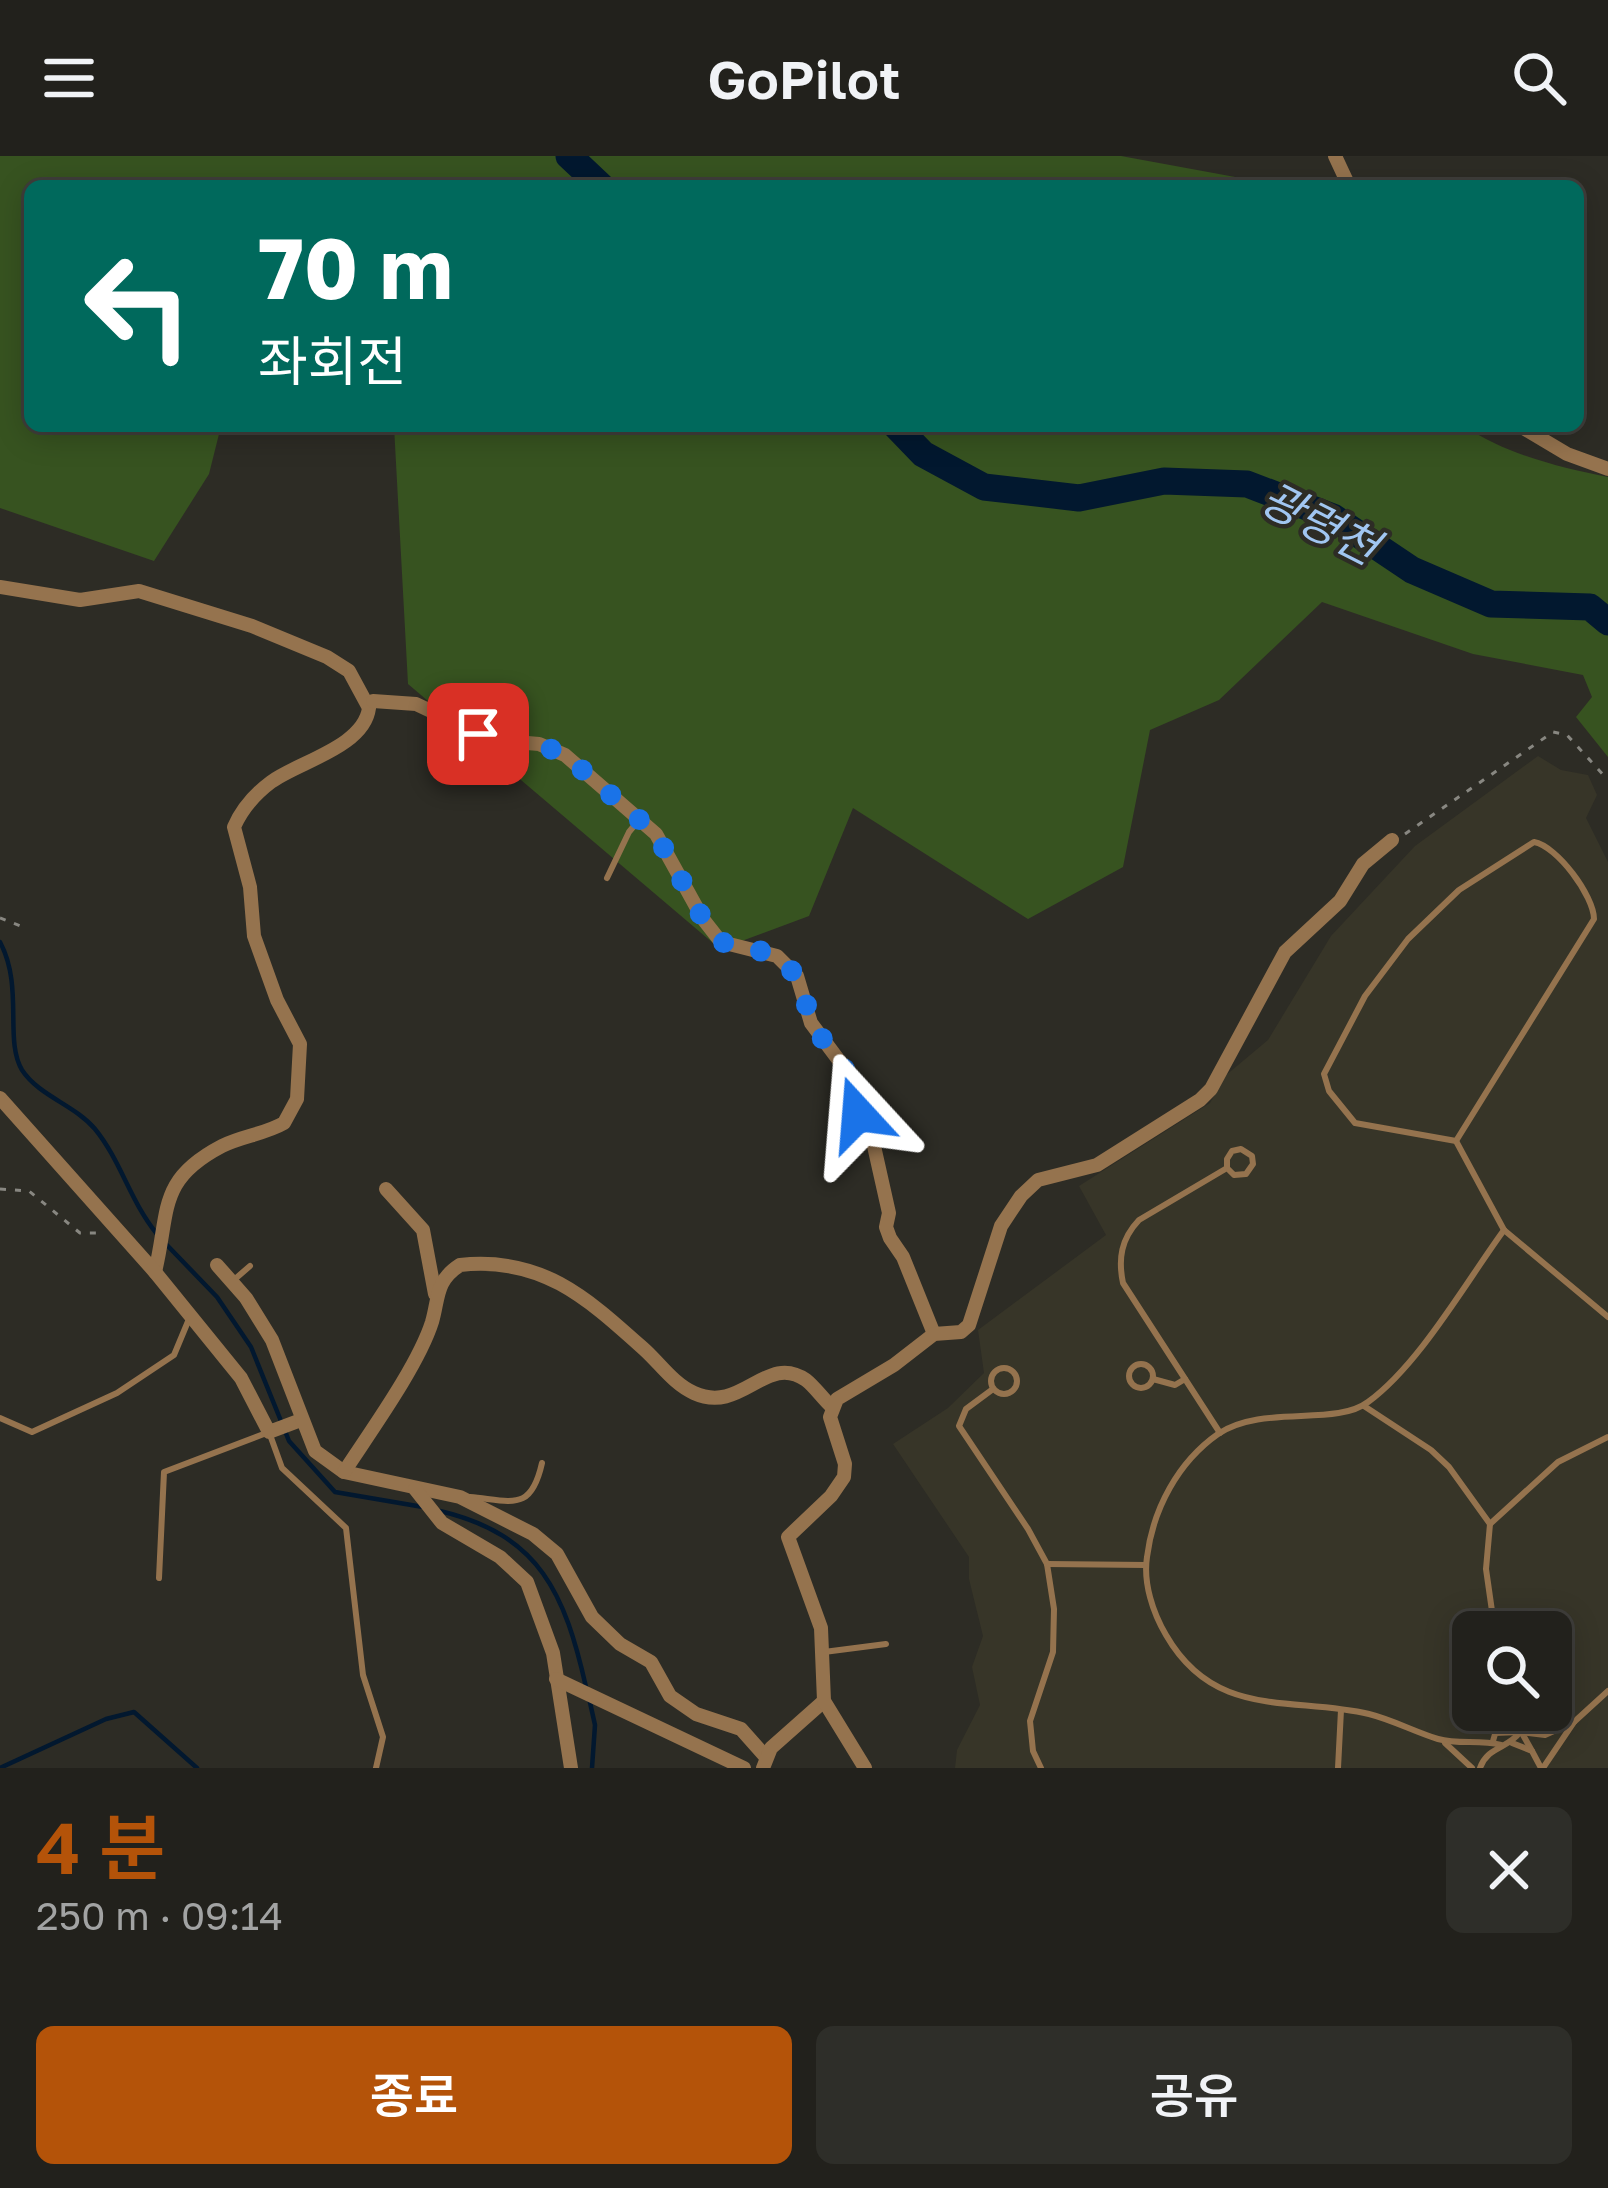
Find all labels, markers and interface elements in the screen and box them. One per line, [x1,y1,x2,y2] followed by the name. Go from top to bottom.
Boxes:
[36,45,102,111] icon: menu
[1506,45,1572,111] icon: search
[707,46,901,111] text: GoPilot
[258,217,453,317] text: 70 m
[60,228,216,384] icon: left
[258,328,407,393] text: 좌회전
[1252,470,1392,576] water label: 광령천
[427,683,529,785] pin
[445,701,511,767] icon: arrive
[795,1051,921,1177] position arrow
[1452,1611,1572,1731] map controls
[1452,1611,1572,1731] button: search
[36,1803,165,1890] text: 4 분
[1446,1807,1572,1933] button: close
[36,1892,283,1939] text: 250 m · 09:14
[36,2026,792,2164] button: 종료
[816,2026,1572,2164] button: 공유

